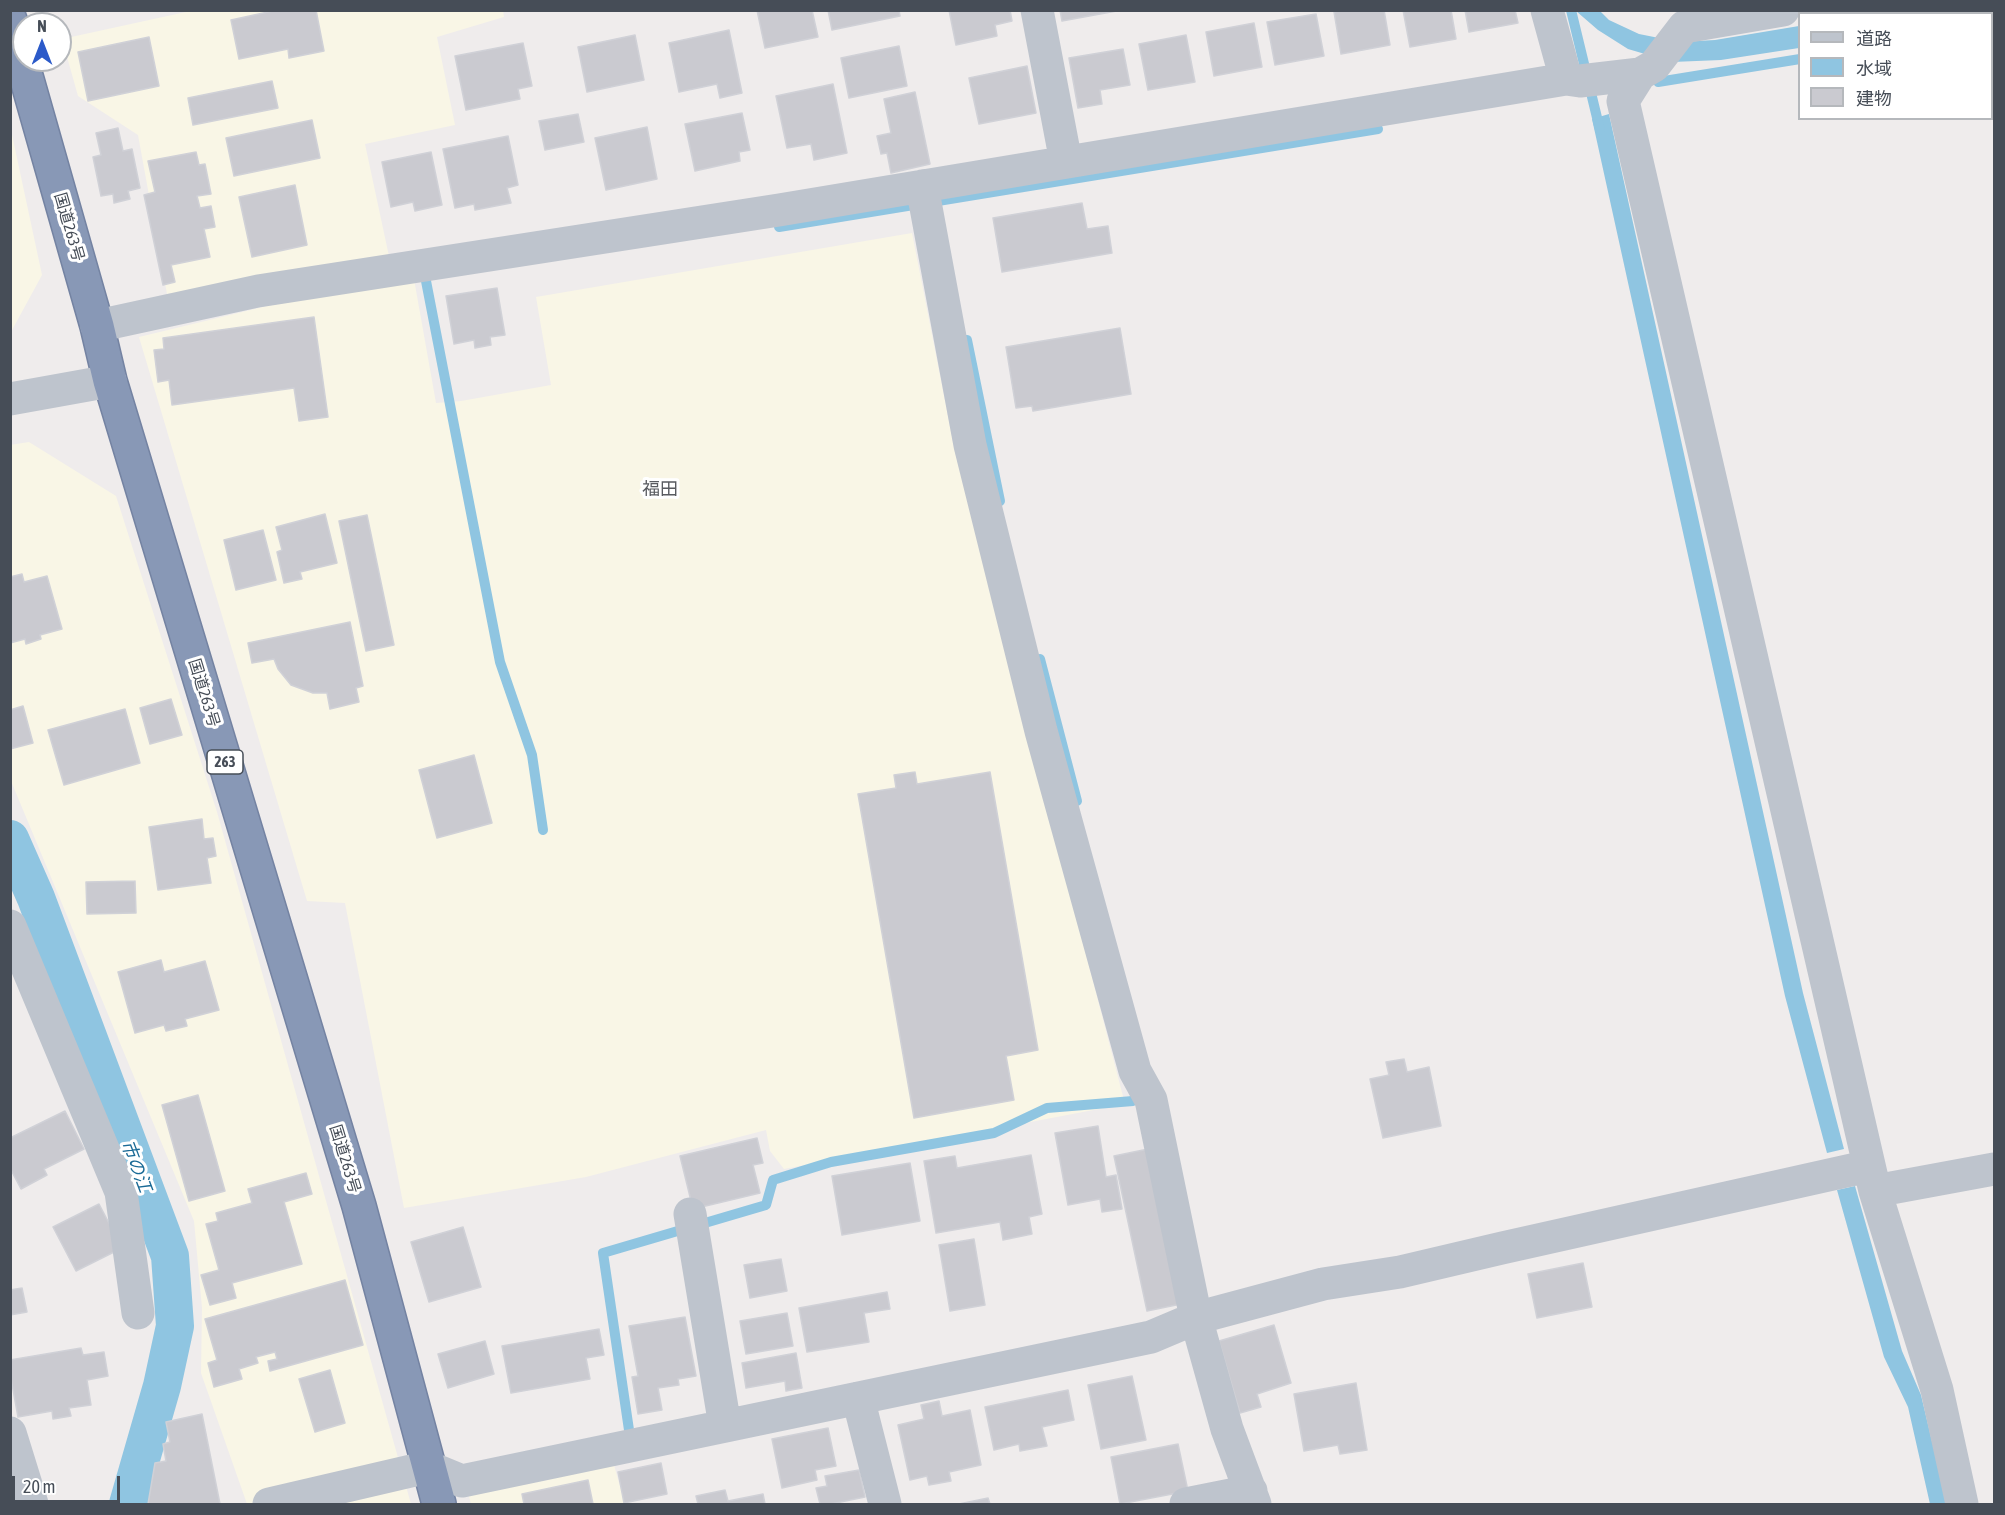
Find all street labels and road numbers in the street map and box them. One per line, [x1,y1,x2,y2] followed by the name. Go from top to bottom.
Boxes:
[50,190,88,264] street label: 国道263号
[185,656,223,730] street label: 国道263号
[207,750,243,774] road number: 263
[326,1122,364,1196] street label: 国道263号

